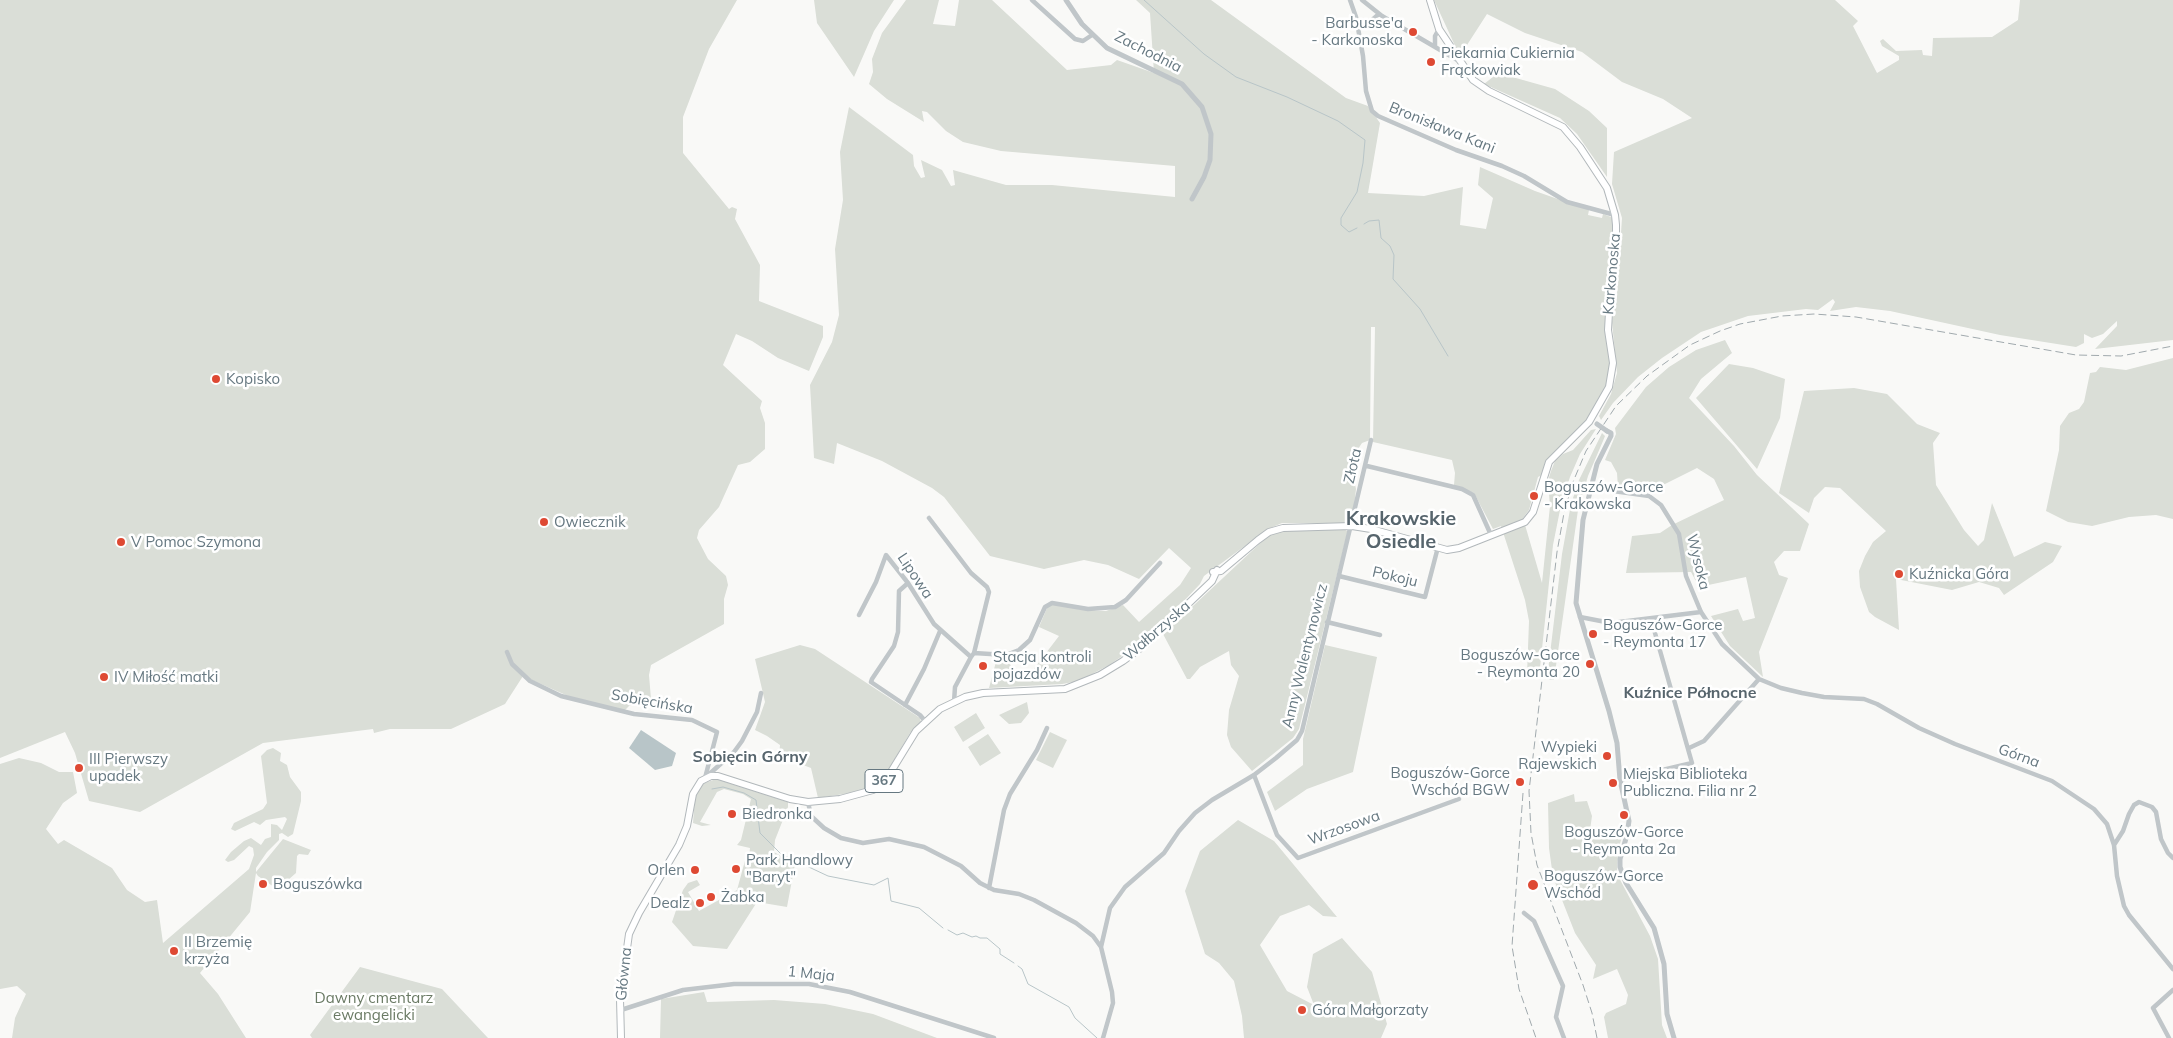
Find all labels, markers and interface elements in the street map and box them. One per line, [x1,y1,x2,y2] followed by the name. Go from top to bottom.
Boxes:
[1311,14,1403,49] place label: Barbusse'a - Karkonoska
[1407,26,1419,38] marker: Barbusse'a - Karkonoska
[1111,27,1185,77] street label: Zachodnia
[1441,44,1575,79] place label: Piekarnia Cukiernia Frąckowiak
[1425,56,1437,68] marker: Piekarnia Cukiernia Frąckowiak
[1386,98,1498,158] street label: Bronisława Kani
[1599,233,1625,315] street label: Karkonoska
[226,370,280,388] place label: Kopisko
[210,373,222,385] marker: Kopisko
[1340,447,1366,485] street label: Złota
[1544,478,1663,513] place label: Boguszów-Gorce - Krakowska
[1528,490,1540,502] marker: Boguszów-Gorce - Krakowska
[1346,507,1456,554] district label: Krakowskie Osiedle
[554,513,626,531] place label: Owiecznik
[538,516,550,528] marker: Owiecznik
[1682,532,1714,592] street label: Wysoka
[131,533,261,551] place label: V Pomoc Szymona
[115,536,127,548] marker: V Pomoc Szymona
[893,550,937,602] street label: Lipowa
[1370,563,1420,591] street label: Pokoju
[1909,565,2009,583] place label: Kuźnicka Góra
[1893,568,1905,580] marker: Kuźnicka Góra
[1278,582,1332,730] street label: Anny Walentynowicz
[1120,597,1194,665] street label: Wałbrzyska
[1603,616,1722,651] place label: Boguszów-Gorce - Reymonta 17
[1587,628,1599,640] marker: Boguszów-Gorce - Reymonta 17
[1461,646,1580,681] place label: Boguszów-Gorce - Reymonta 20
[993,648,1092,683] place label: Stacja kontroli pojazdów
[1584,658,1596,670] marker: Boguszów-Gorce - Reymonta 20
[977,660,989,672] marker: Stacja kontroli pojazdów
[114,668,218,686] place label: IV Miłość matki
[98,671,110,683] marker: IV Miłość matki
[1624,683,1756,703] district label: Kuźnice Północne
[610,686,694,718] street label: Sobięcińska
[1518,738,1597,773] place label: Wypieki Rajewskich
[1996,740,2042,772] street label: Górna
[693,747,807,767] district label: Sobięcin Górny
[89,750,168,785] place label: III Pierwszy upadek
[1601,750,1613,762] marker: Wypieki Rajewskich
[73,762,85,774] marker: III Pierwszy upadek
[1391,764,1510,799] place label: Boguszów-Gorce Wschód BGW
[1623,765,1757,800] place label: Miejska Biblioteka Publiczna. Filia nr 2
[865,769,903,792] road number: 367
[1514,776,1526,788] marker: Boguszów-Gorce Wschód BGW
[1607,777,1619,789] marker: Miejska Biblioteka Publiczna. Filia nr 2
[742,805,812,823] place label: Biedronka
[1306,807,1382,849] street label: Wrzosowa
[726,808,738,820] marker: Biedronka
[1618,809,1630,821] marker: Boguszów-Gorce - Reymonta 2a
[1564,823,1684,858] place label: Boguszów-Gorce - Reymonta 2a
[746,851,853,886] place label: Park Handlowy "Baryt"
[647,861,685,879] place label: Orlen
[730,863,742,875] marker: Park Handlowy "Baryt"
[689,864,701,876] marker: Orlen
[1544,867,1663,902] place label: Boguszów-Gorce Wschód
[273,875,363,893] place label: Boguszówka
[257,878,269,890] marker: Boguszówka
[1526,878,1540,892] marker: Boguszów-Gorce Wschód
[721,888,764,906] place label: Żabka
[705,891,717,903] marker: Żabka
[650,894,690,912] place label: Dealz
[694,897,706,909] marker: Dealz
[184,933,252,968] place label: II Brzemię krzyża
[168,945,180,957] marker: II Brzemię krzyża
[612,946,636,1002] street label: Główna
[787,963,835,985] street label: 1 Maja
[315,989,433,1024] park label: Dawny cmentarz ewangelicki
[1312,1001,1428,1019] place label: Góra Małgorzaty
[1296,1004,1308,1016] marker: Góra Małgorzaty

